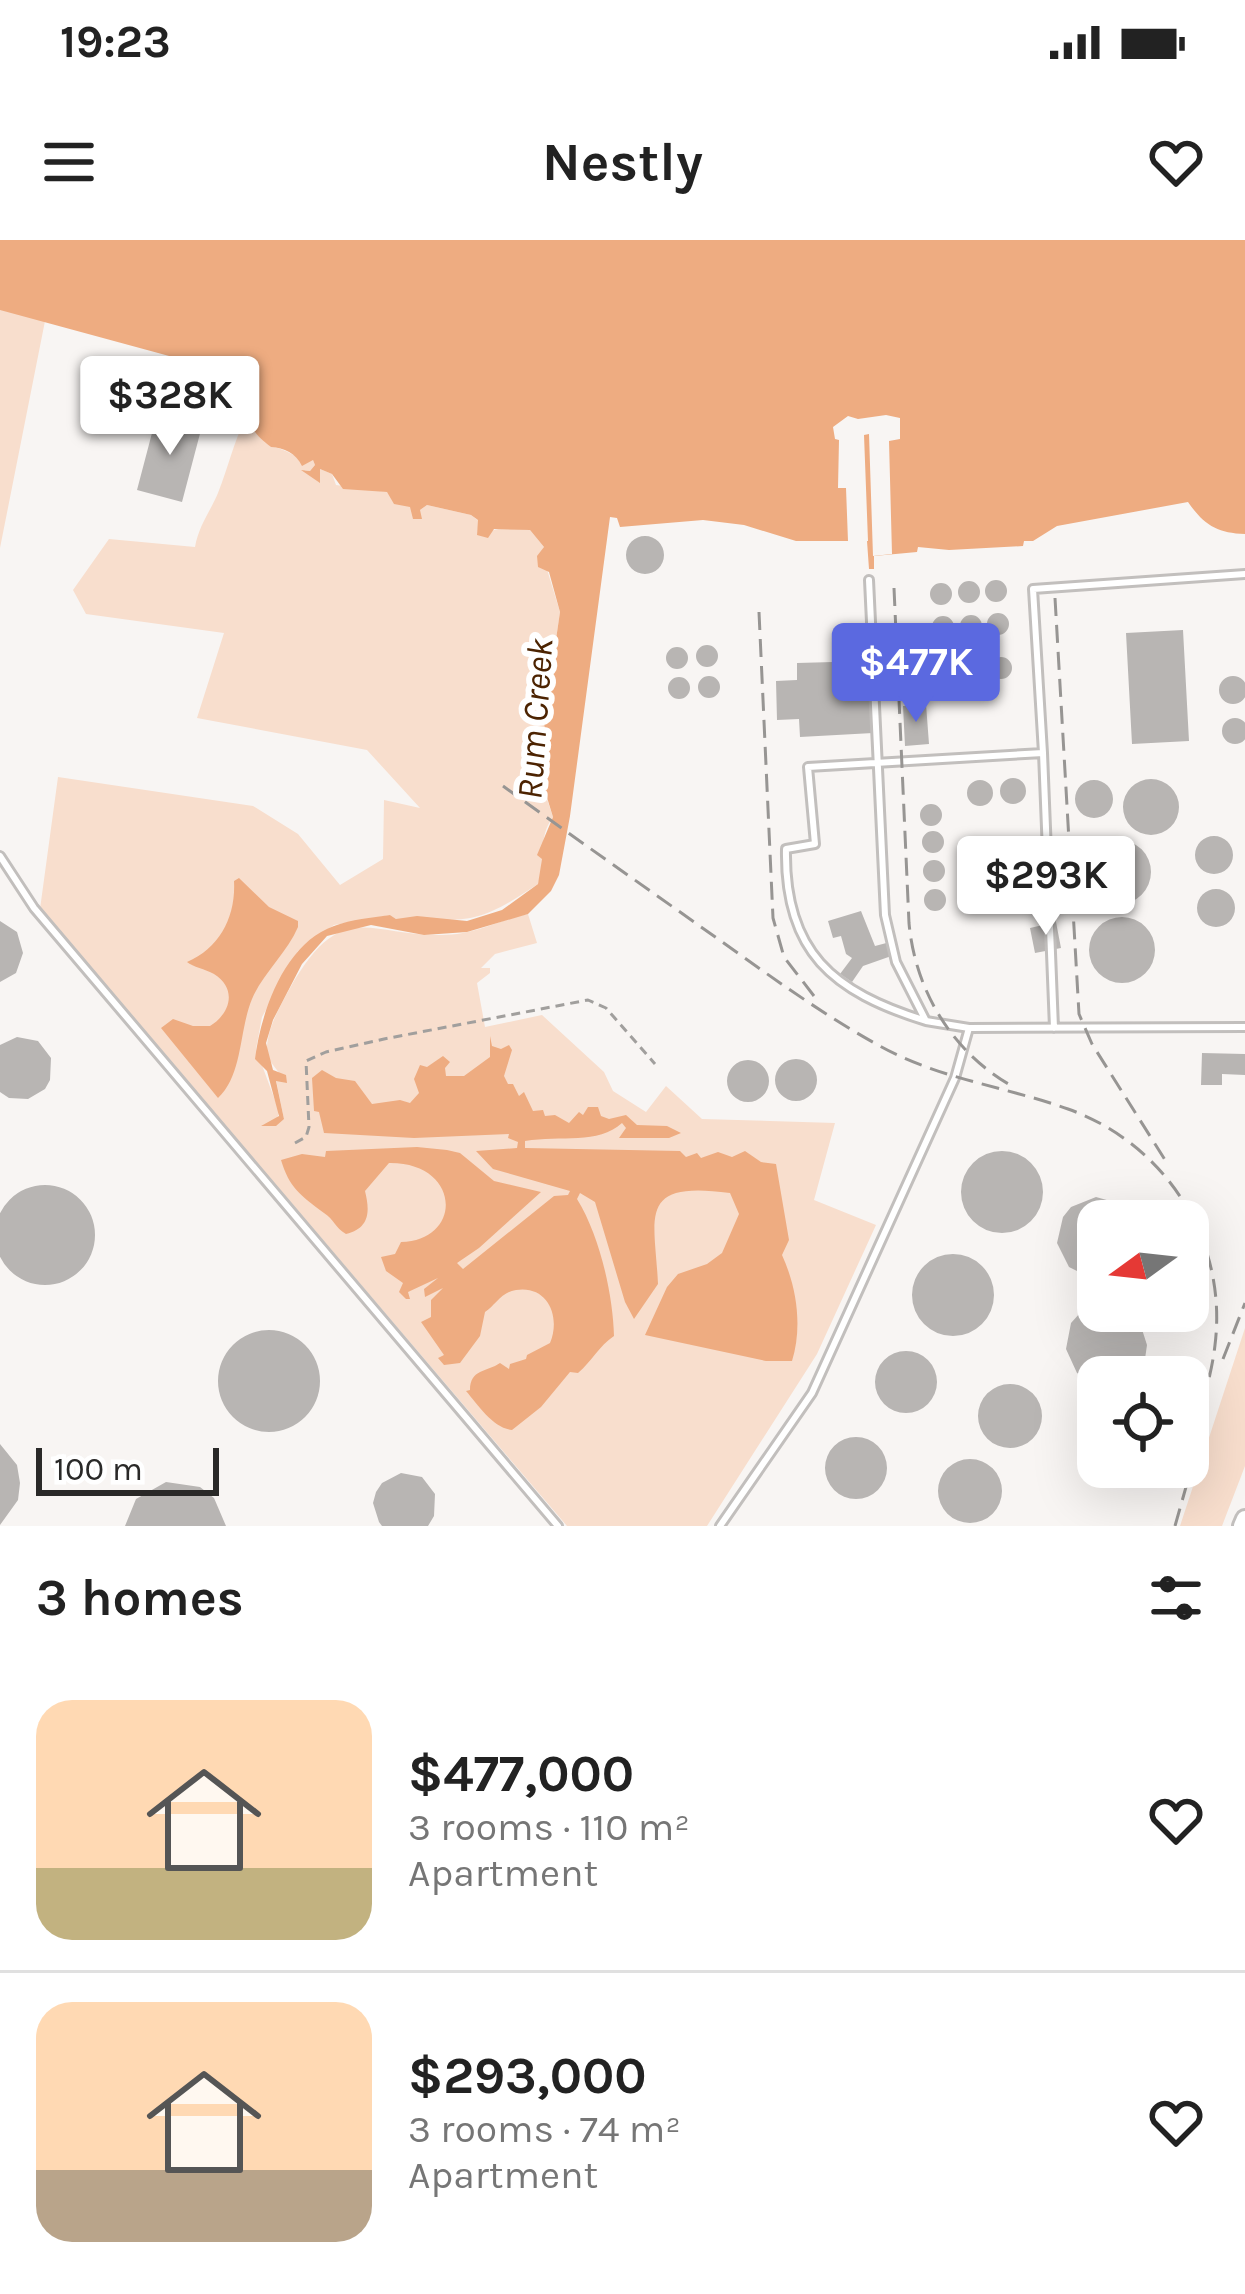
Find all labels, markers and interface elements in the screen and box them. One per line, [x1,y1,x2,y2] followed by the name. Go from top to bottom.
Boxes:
[60,16,171,68] text: 19:23
[36,129,102,195] icon: menu
[1143,129,1209,195] icon: heart
[542,130,703,194] text: Nestly
[86,356,254,458] pin: $328K
[107,372,233,418] text: $328K
[832,623,1000,725] pin: $477K
[508,636,562,801] water label: Rum Creek
[859,639,973,685] text: $477K
[962,836,1130,938] pin: $293K
[984,852,1108,898] text: $293K
[1077,1200,1209,1332] north arrow
[1077,1200,1209,1488] map controls
[1077,1356,1209,1488] button: locate
[36,1442,219,1495] scale bar
[54,1450,143,1488] text: 100 m
[1143,1565,1209,1631] icon: filters
[36,1568,244,1628] text: 3 homes
[408,1744,634,1804] text: $477,000
[132,1748,276,1892] icon: home
[1143,1787,1209,1853] icon: heart
[408,1804,690,1850] text: 3 rooms · 110 m²
[408,1850,598,1896] text: Apartment
[408,2046,647,2106] text: $293,000
[132,2050,276,2194] icon: home
[1143,2089,1209,2155] icon: heart
[408,2106,681,2152] text: 3 rooms · 74 m²
[408,2152,598,2198] text: Apartment

